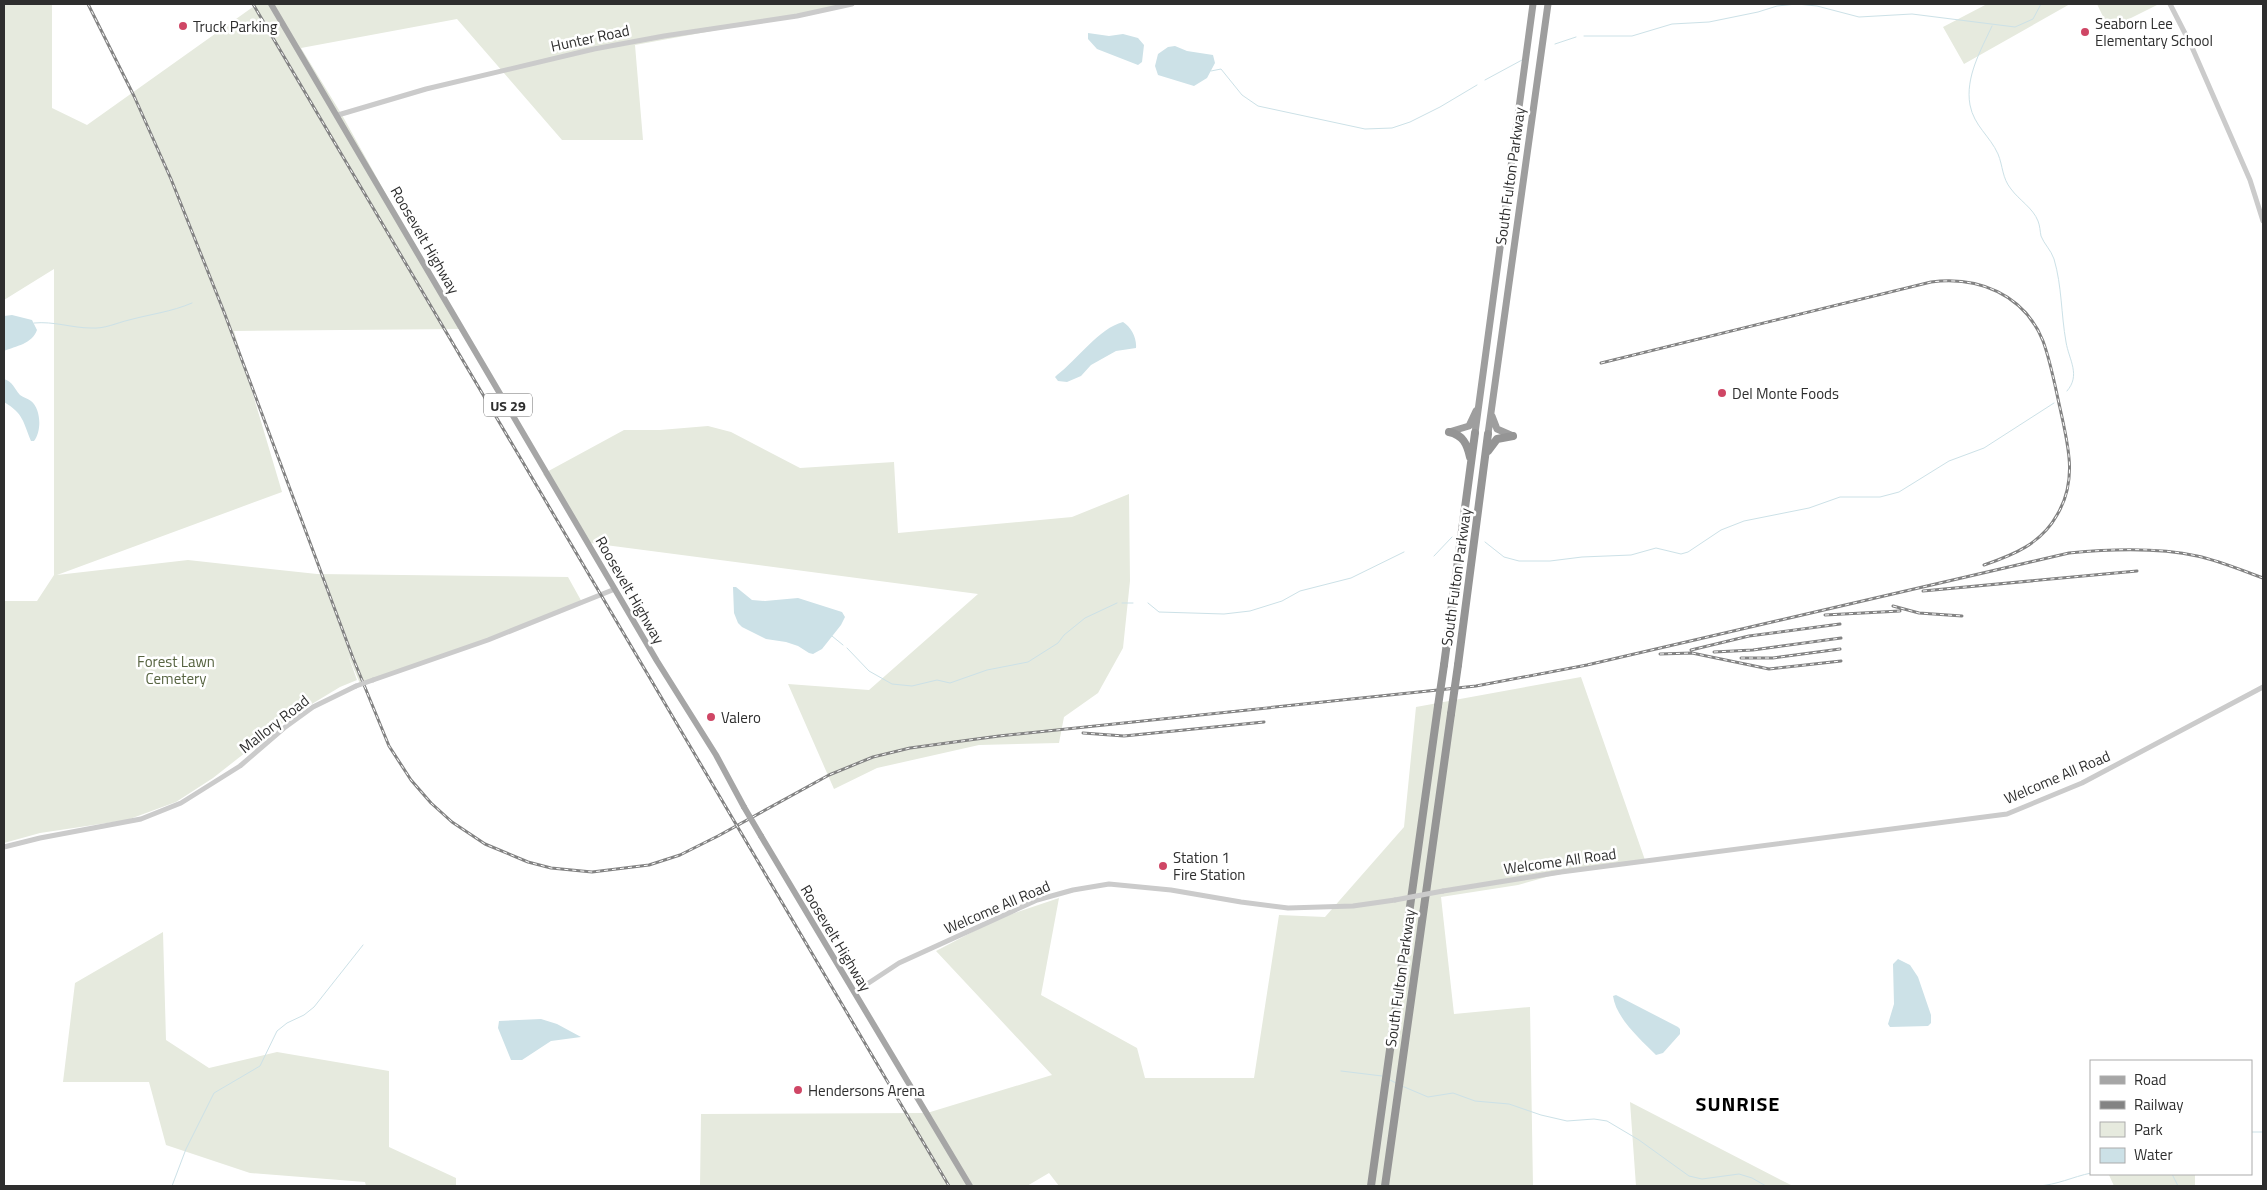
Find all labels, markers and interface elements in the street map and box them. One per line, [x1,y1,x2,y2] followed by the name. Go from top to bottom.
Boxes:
[2095,12,2213,52] place label: Seaborn Lee Elementary School
[193,15,278,38] place label: Truck Parking
[549,18,631,58] street label: Hunter Road
[177,20,189,32] marker: Truck Parking
[2079,26,2091,38] marker: Seaborn Lee Elementary School
[1489,106,1531,246] street label: South Fulton Parkway
[385,182,465,298] street label: Roosevelt Highway
[1732,382,1839,405] place label: Del Monte Foods
[1716,387,1728,399] marker: Del Monte Foods
[484,394,532,416] road number: US 29
[1435,507,1477,647] street label: South Fulton Parkway
[590,532,670,648] street label: Roosevelt Highway
[137,650,215,690] park label: Forest Lawn Cemetery
[234,689,314,759] street label: Mallory Road
[721,706,761,729] place label: Valero
[705,711,717,723] marker: Valero
[2000,744,2114,810] street label: Welcome All Road
[1502,842,1618,880] street label: Welcome All Road
[1173,846,1245,886] place label: Station 1 Fire Station
[1157,860,1169,872] marker: Station 1 Fire Station
[940,874,1054,940] street label: Welcome All Road
[795,880,877,996] street label: Roosevelt Highway
[1379,908,1421,1048] street label: South Fulton Parkway
[2090,1060,2252,1175] legend
[2134,1068,2166,1091] text: Road
[808,1079,925,1102] place label: Hendersons Arena
[792,1084,804,1096] marker: Hendersons Arena
[1696,1088,1780,1119] district label: SUNRISE
[2134,1093,2184,1116] text: Railway
[2134,1118,2163,1141] text: Park
[2134,1143,2173,1166] text: Water

